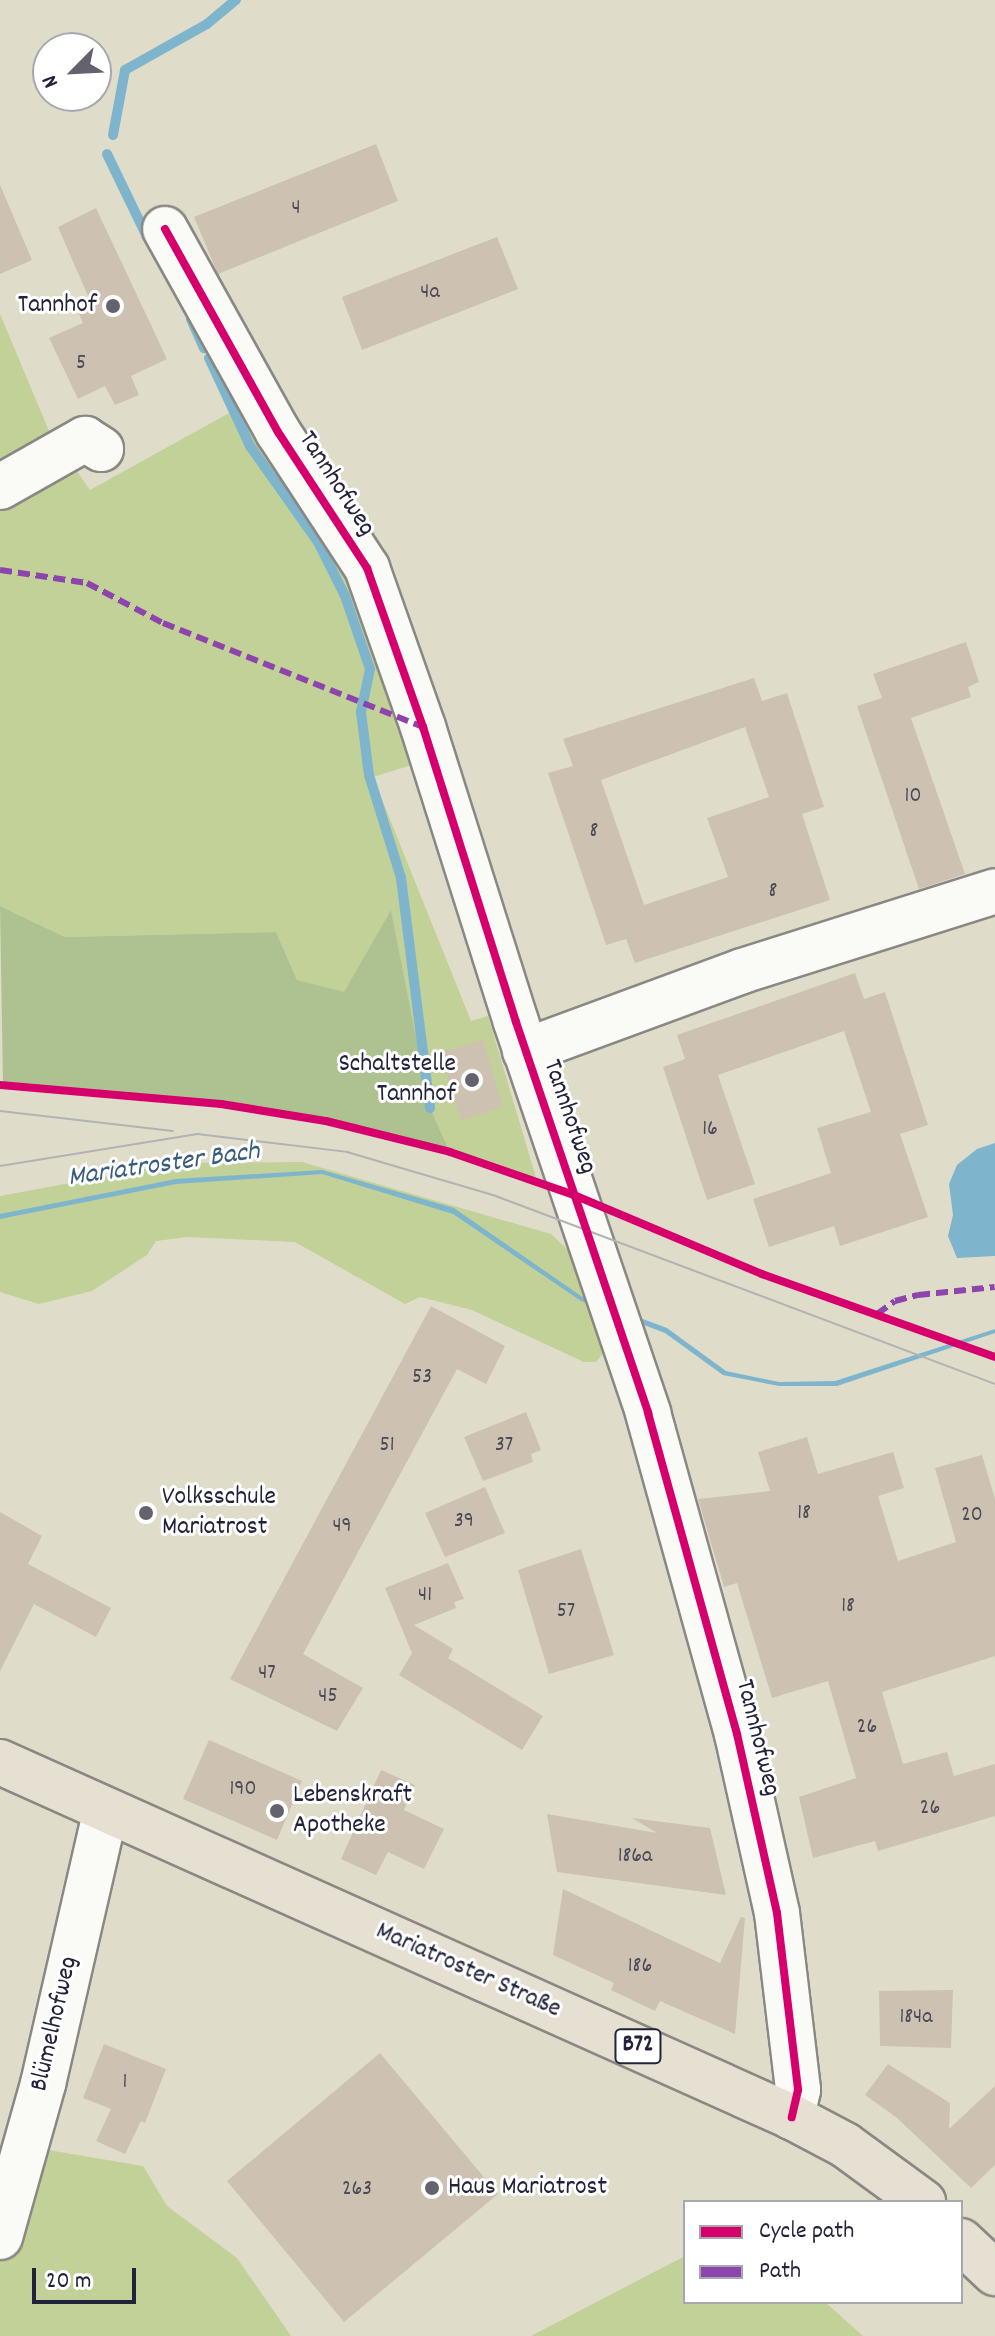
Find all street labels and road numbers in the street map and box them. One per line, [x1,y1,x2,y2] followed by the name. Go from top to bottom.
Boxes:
[291,426,381,542] street label: Tannhofweg
[535,1056,603,1178] street label: Tannhofweg
[727,1677,787,1799] street label: Tannhofweg
[371,1916,565,2026] street label: Mariatroster Straße
[24,1954,86,2094] street label: Blümelhofweg
[614,2026,662,2066] road number: B72

